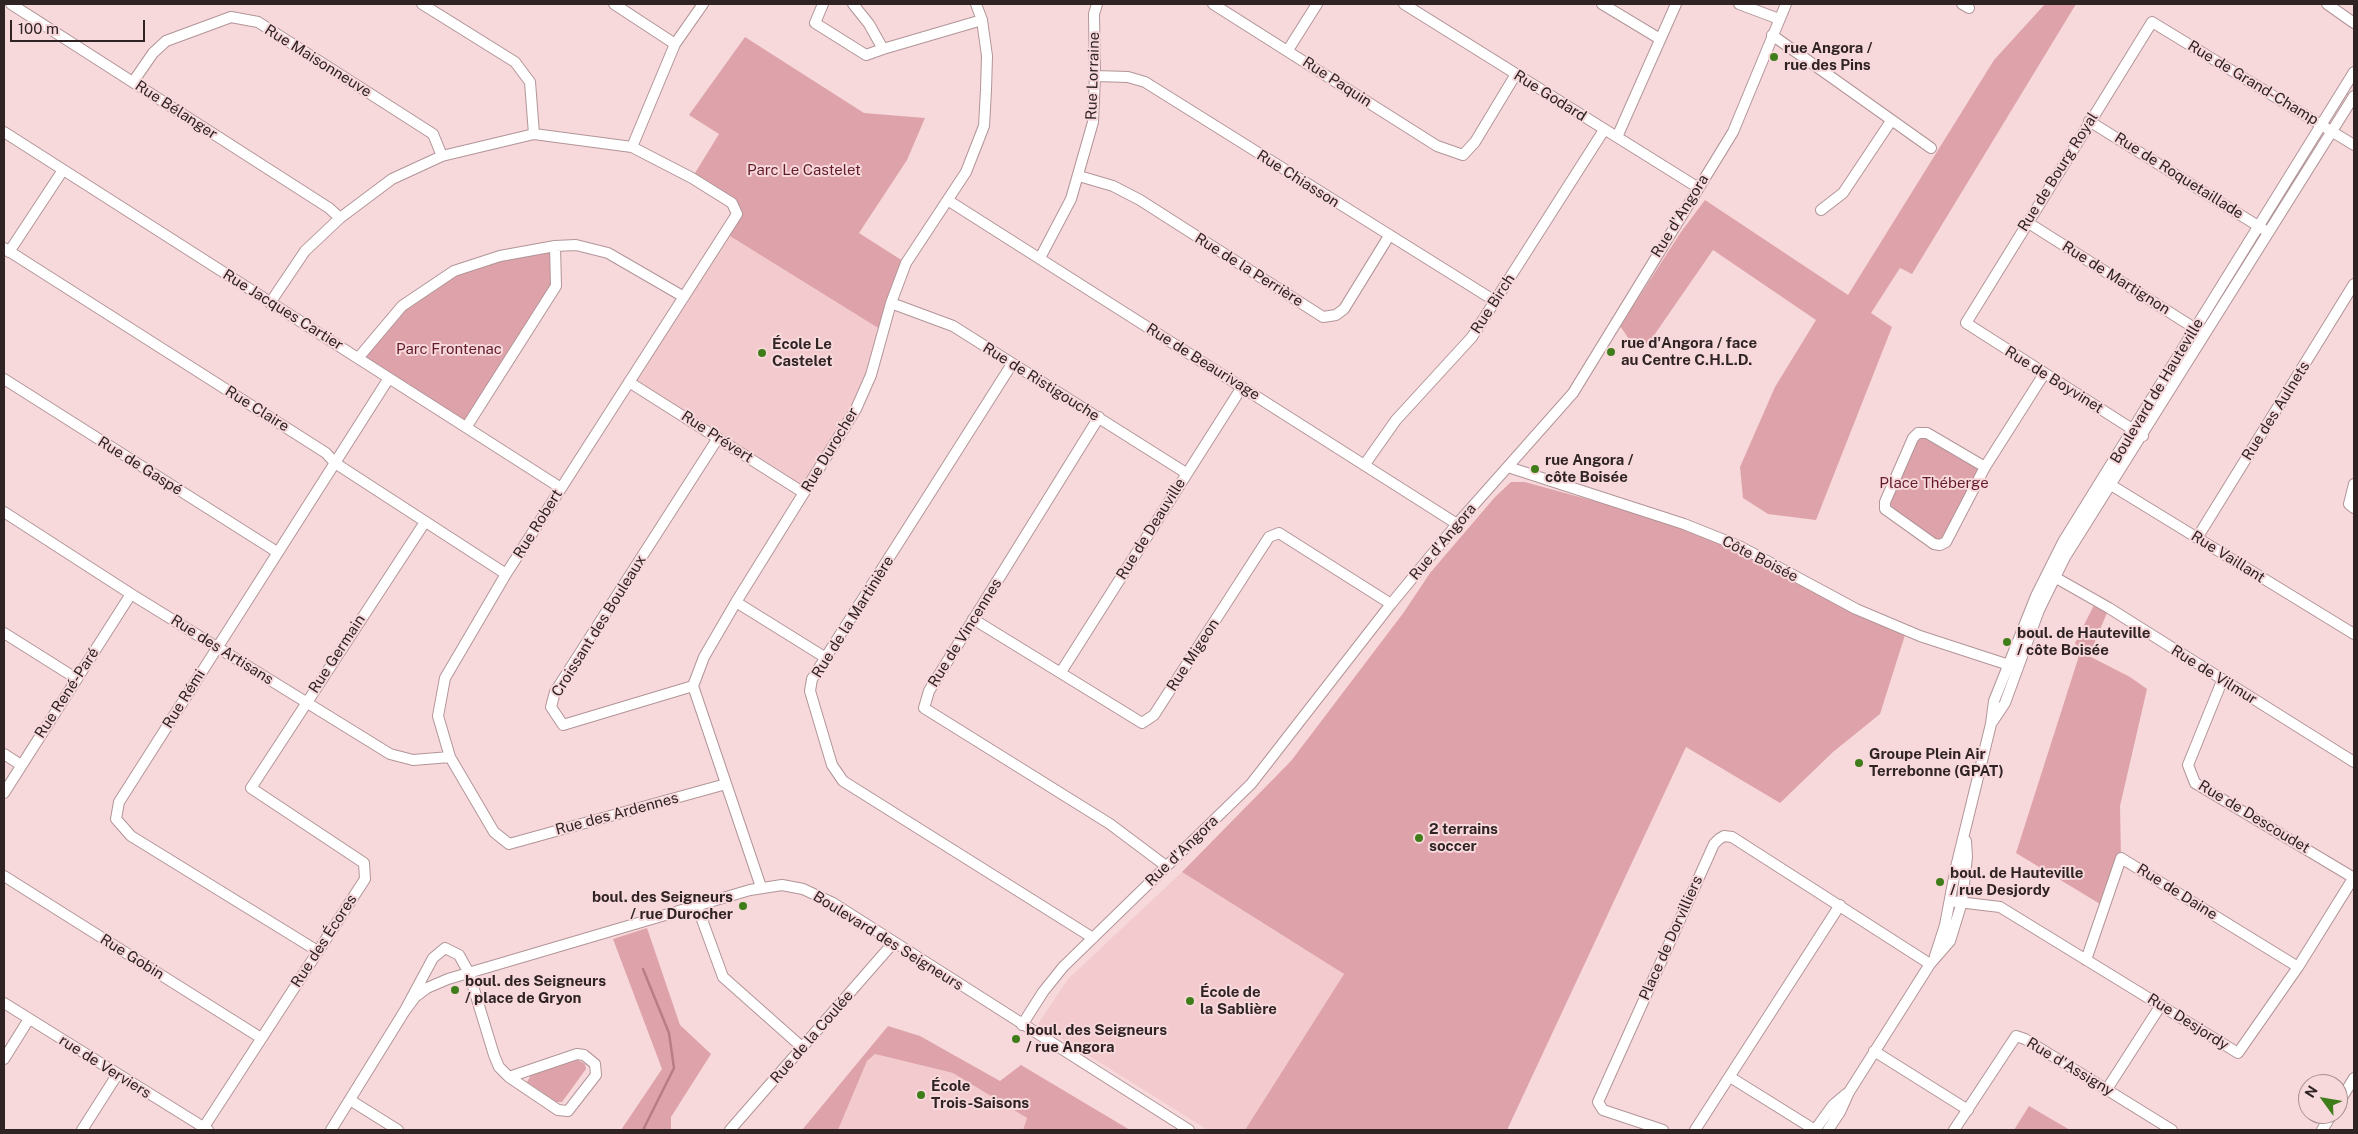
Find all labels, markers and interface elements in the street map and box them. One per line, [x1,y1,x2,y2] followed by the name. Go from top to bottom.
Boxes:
[12,10,148,42] scale bar
[18,20,59,37] text: 100 m
[261,21,375,101] street label: Rue Maisonneuve
[1082,31,1104,121] street label: Rue Lorraine
[2184,37,2322,129] street label: Rue de Grand-Champ
[1784,39,1872,74] place label: rue Angora / rue des Pins
[1768,51,1780,63] marker: rue Angora / rue des Pins
[1299,53,1375,111] street label: Rue Paquin
[1510,67,1590,125] street label: Rue Godard
[132,77,220,143] street label: Rue Bélanger
[2014,109,2102,235] street label: Rue de Bourg Royal
[2111,129,2247,223] street label: Rue de Roquetaillade
[1253,146,1343,212] street label: Rue Chiasson
[747,161,861,179] park label: Parc Le Castelet
[1647,171,1713,261] street label: Rue d'Angora
[1191,229,1307,311] street label: Rue de la Perrière
[2059,238,2173,318] street label: Rue de Martignon
[220,266,346,354] street label: Rue Jacques Cartier
[1467,271,1519,337] street label: Rue Birch
[2107,315,2207,467] street label: Boulevard de Hauteville
[1143,320,1263,404] street label: Rue de Beaurivage
[1621,334,1757,369] place label: rue d'Angora / face au Centre C.H.L.D.
[772,335,833,370] place label: École Le Castelet
[979,339,1103,425] street label: Rue de Ristigouche
[396,340,502,358] park label: Parc Frontenac
[2001,343,2107,417] street label: Rue de Boyvinet
[1605,346,1617,358] marker: rue d'Angora / face au Centre C.H.L.D.
[756,347,768,359] marker: École Le Castelet
[2238,358,2314,464] street label: Rue des Aulnets
[222,382,292,436] street label: Rue Claire
[798,404,862,496] street label: Rue Durocher
[678,407,756,467] street label: Rue Prévert
[94,433,186,499] street label: Rue de Gaspé
[1545,451,1633,486] place label: rue Angora / côte Boisée
[1529,463,1541,475] marker: rue Angora / côte Boisée
[1879,474,1989,492] park label: Place Théberge
[1113,475,1189,583] street label: Rue de Deauville
[510,486,566,562] street label: Rue Robert
[1406,500,1480,584] street label: Rue d'Angora
[2188,527,2268,587] street label: Rue Vaillant
[1719,532,1801,586] street label: Côte Boisée
[548,552,650,700] street label: Croissant des Bouleaux
[808,553,898,681] street label: Rue de la Martinière
[924,575,1006,691] street label: Rue de Vincennes
[167,611,277,689] street label: Rue des Artisans
[305,611,369,697] street label: Rue Germain
[1163,615,1223,695] street label: Rue Migeon
[2017,624,2150,659] place label: boul. de Hauteville / côte Boisée
[2001,636,2013,648] marker: boul. de Hauteville / côte Boisée
[2168,641,2260,709] street label: Rue de Vilmur
[31,644,103,742] street label: Rue René-Paré
[159,666,209,732] street label: Rue Rémi
[1869,745,2004,780] place label: Groupe Plein Air Terrebonne (GPAT)
[1853,757,1865,769] marker: Groupe Plein Air Terrebonne (GPAT)
[2195,777,2313,857] street label: Rue de Descoudet
[553,789,681,839] street label: Rue des Ardennes
[1142,812,1222,890] street label: Rue d'Angora
[1429,820,1498,855] place label: 2 terrains soccer
[1413,832,1425,844] marker: 2 terrains soccer
[2133,860,2221,924] street label: Rue de Daine
[1950,864,2083,899] place label: boul. de Hauteville / rue Desjordy
[1635,873,1707,1003] street label: Place de Dorvilliers
[1934,876,1946,888] marker: boul. de Hauteville / rue Desjordy
[810,887,966,995] street label: Boulevard des Seigneurs
[592,888,733,923] place label: boul. des Seigneurs / rue Durocher
[287,891,361,991] street label: Rue des Écores
[737,900,749,912] marker: boul. des Seigneurs / rue Durocher
[97,930,167,984] street label: Rue Gobin
[465,972,606,1007] place label: boul. des Seigneurs / place de Gryon
[1200,983,1277,1018] place label: École de la Sablière
[449,984,461,996] marker: boul. des Seigneurs / place de Gryon
[767,987,857,1087] street label: Rue de la Coulée
[2144,990,2232,1054] street label: Rue Desjordy
[1184,995,1196,1007] marker: École de la Sablière
[1026,1021,1167,1056] place label: boul. des Seigneurs / rue Angora
[56,1032,154,1102] street label: rue de Verviers
[1010,1033,1022,1045] marker: boul. des Seigneurs / rue Angora
[2023,1034,2117,1100] street label: Rue d'Assigny
[2298,1074,2348,1124] north arrow
[931,1077,1029,1112] place label: École Trois-Saisons
[2301,1083,2321,1100] text: N
[915,1089,927,1101] marker: École Trois-Saisons

